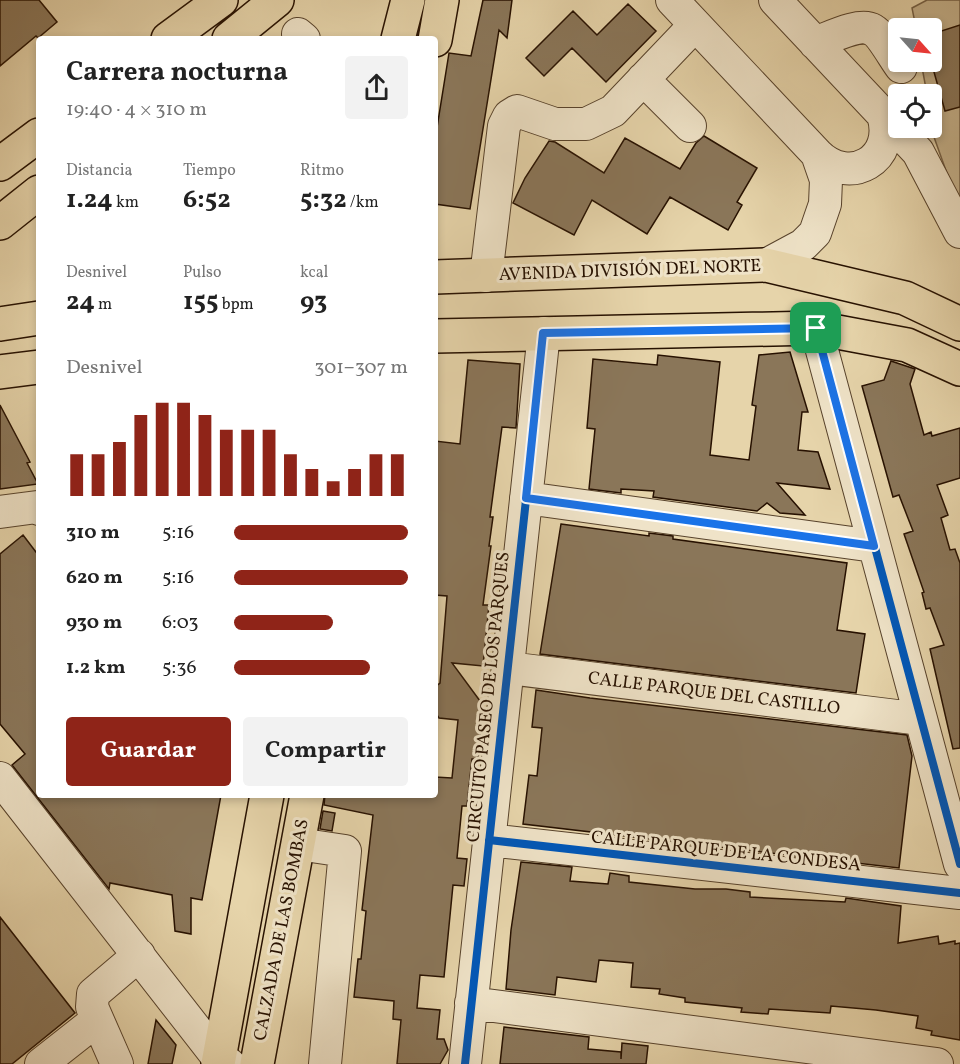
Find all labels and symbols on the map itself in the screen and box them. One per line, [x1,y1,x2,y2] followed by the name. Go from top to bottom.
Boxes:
[888,18,942,72] north arrow
[498,254,762,288] street label: AVENIDA DIVISIÓN DEL NORTE
[790,302,841,353] pin
[461,550,517,844] street label: CIRCUITO PASEO DE LOS PARQUES
[587,666,841,722] street label: CALLE PARQUE DEL CASTILLO
[248,817,316,1043] street label: CALZADA DE LAS BOMBAS
[590,825,863,879] street label: CALLE PARQUE DE LA CONDESA

